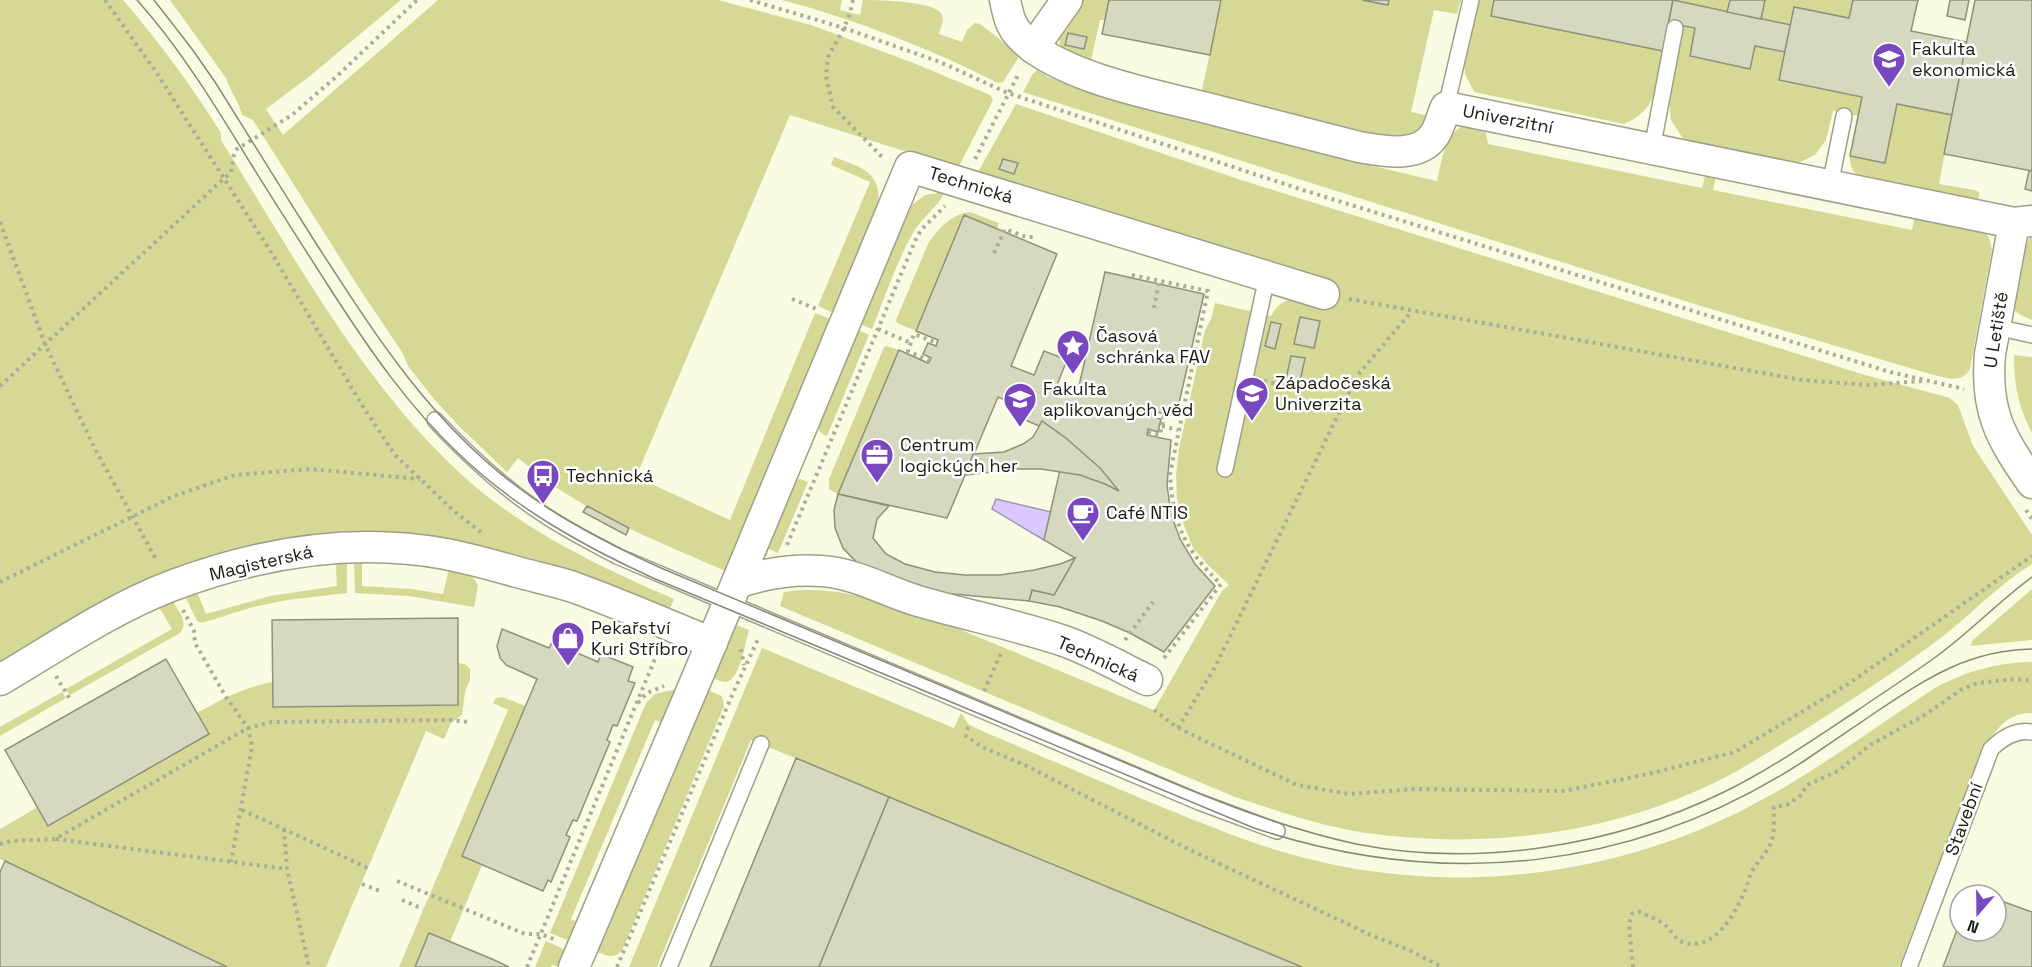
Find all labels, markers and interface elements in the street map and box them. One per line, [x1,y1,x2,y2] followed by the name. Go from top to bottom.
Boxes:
[1912,37,2016,81] place label: Fakulta ekonomická
[1871,41,1907,88] school or university icon: Fakulta ekonomická
[1461,98,1556,139] street label: Univerzitní
[926,161,1016,208] street label: Technická
[1978,290,2013,370] street label: U Letiště
[1096,324,1210,368] place label: Časová schránka FAV
[1055,328,1091,375] place icon: Časová schránka FAV
[1275,371,1391,415] place label: Západočeská Univerzita
[1234,375,1270,422] school or university icon: Západočeská Univerzita
[1043,377,1193,421] place label: Fakulta aplikovaných věd
[1002,381,1038,428] school or university icon: Fakulta aplikovaných věd
[900,433,1018,477] place label: Centrum logických her
[859,437,895,484] office icon: Centrum logických her
[525,458,561,505] bus stop icon: Technická
[566,464,653,487] place label: Technická
[1065,495,1101,542] cafe icon: Café NTIS
[1106,501,1188,524] place label: Café NTIS
[207,539,315,586] street label: Magisterská
[591,616,688,660] place label: Pekařství Kuri Stříbro
[550,620,586,667] shop icon: Pekařství Kuri Stříbro
[1054,630,1143,687] street label: Technická
[1940,779,1988,859] street label: Stavební
[1948,883,2008,943] north arrow
[1964,915,1982,938] text: N

